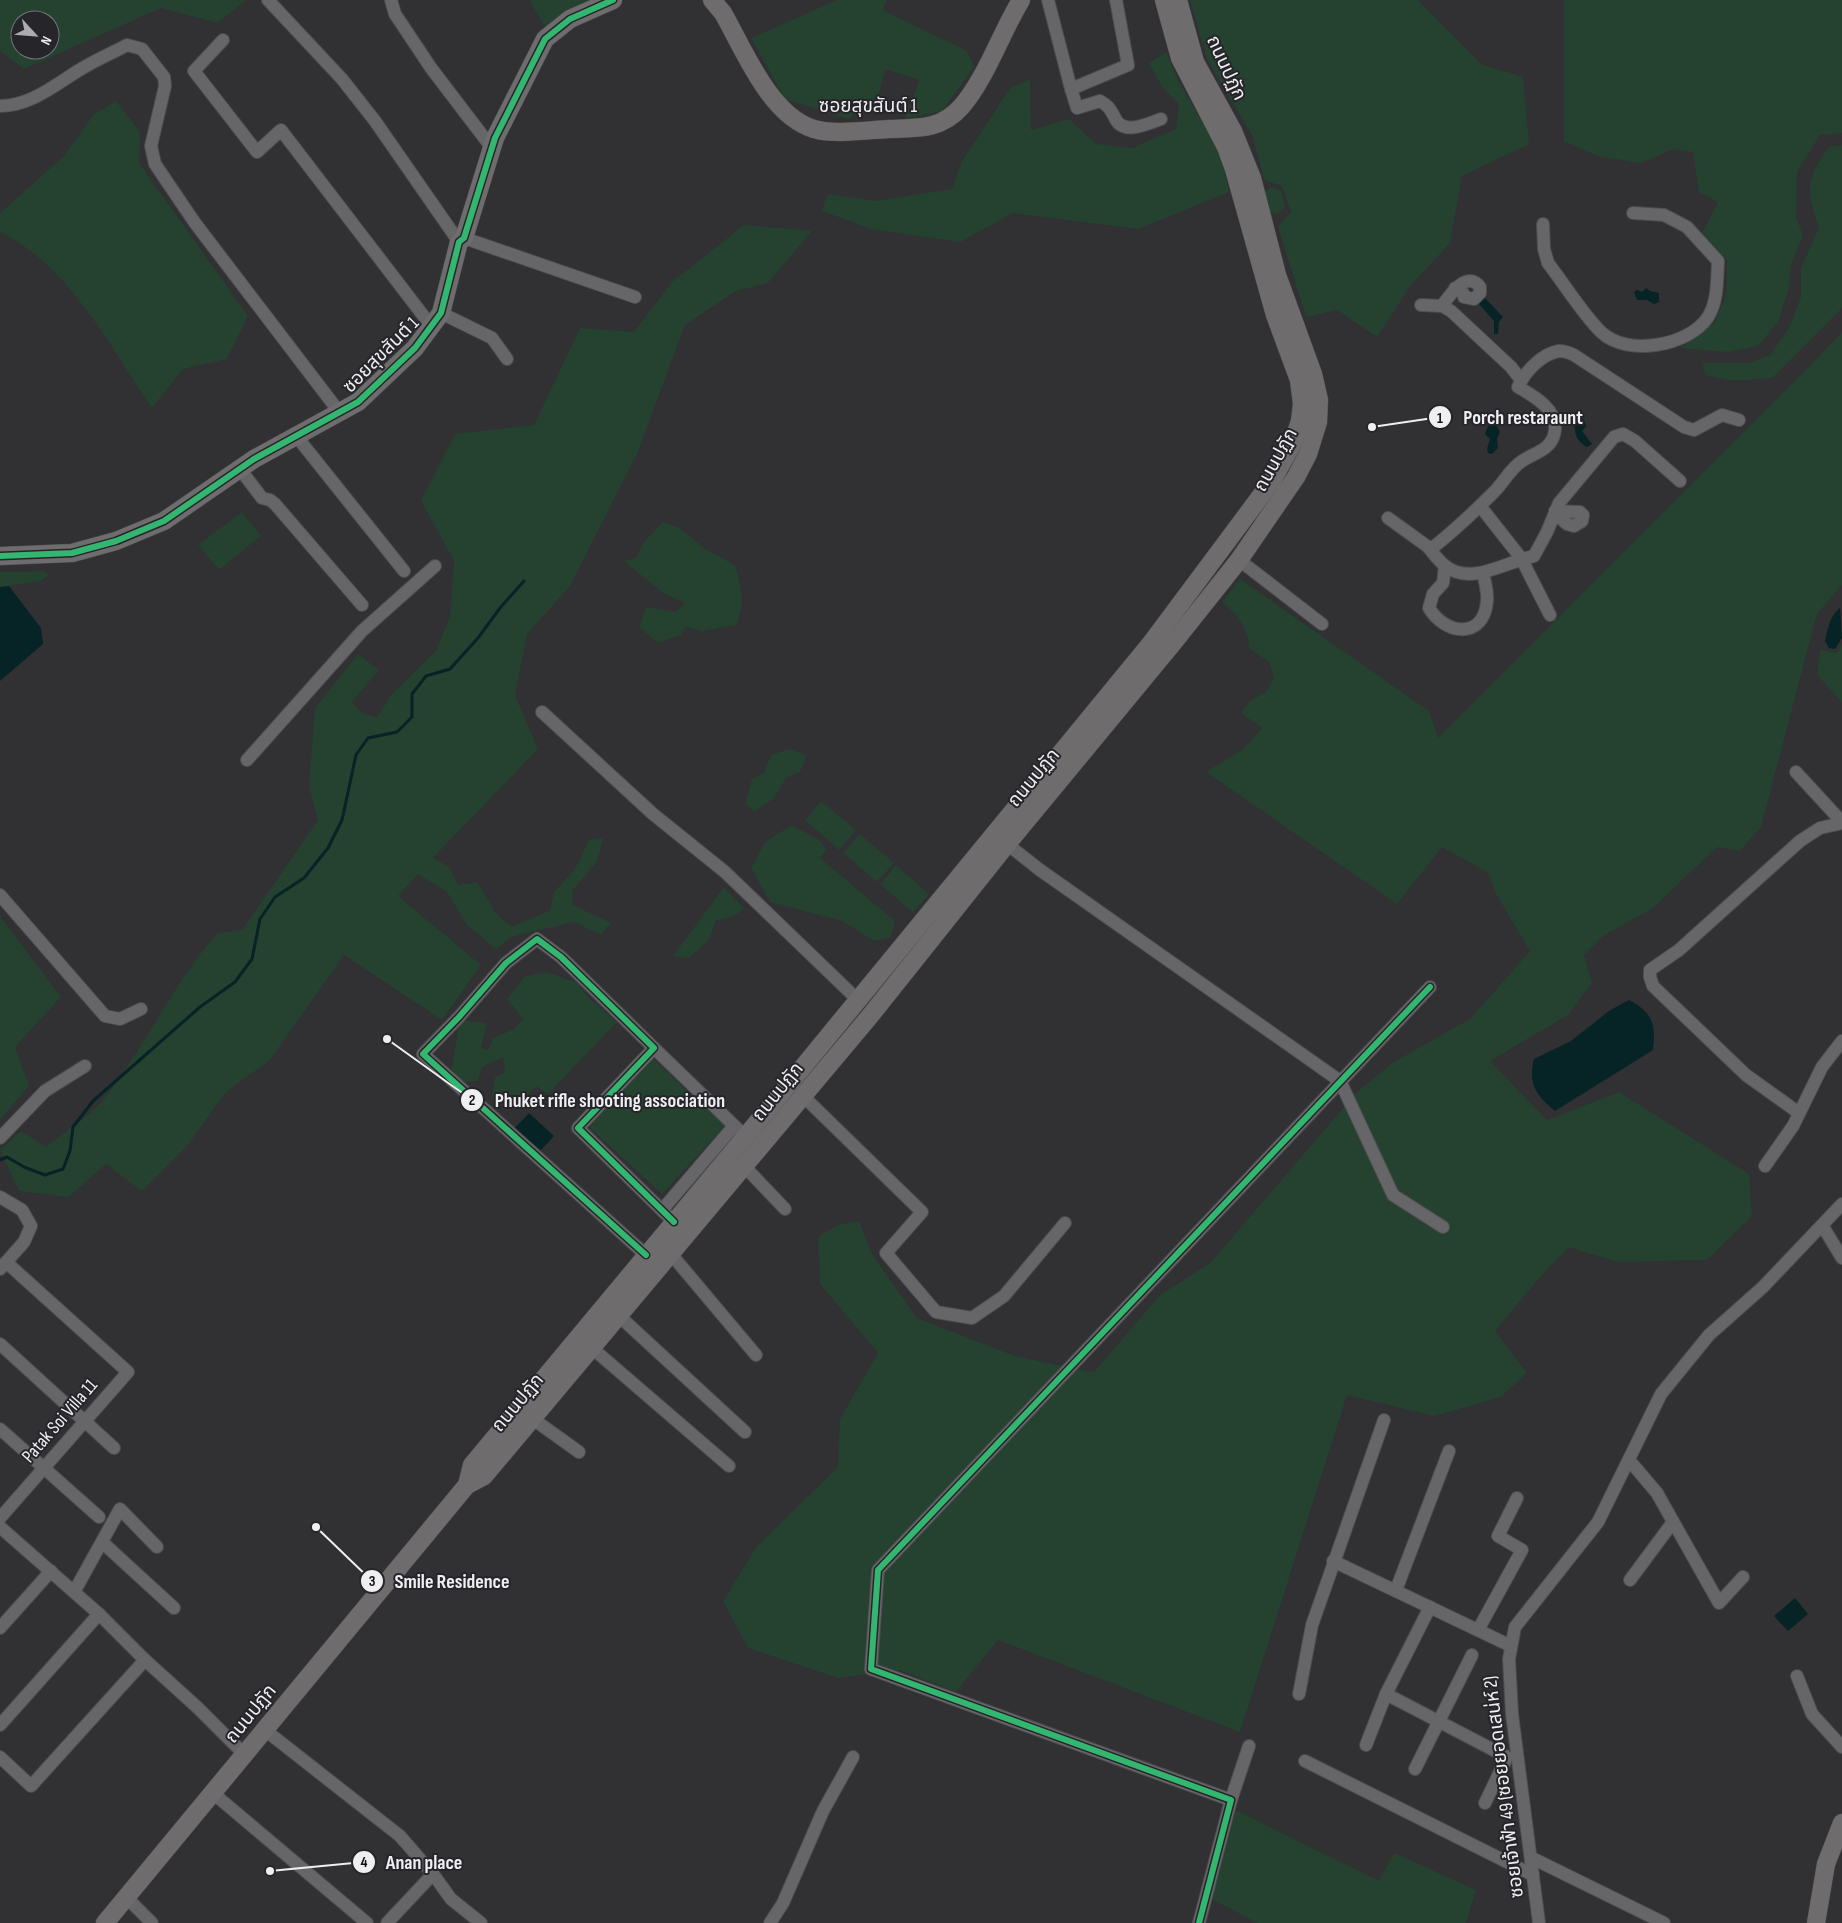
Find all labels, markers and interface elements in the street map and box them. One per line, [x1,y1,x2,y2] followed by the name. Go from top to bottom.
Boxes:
[10,10,60,60] north arrow
[1201,32,1251,104] street label: ถนนปฏัก
[37,33,56,48] text: N
[819,95,917,118] street label: ซอยสุขสันต์ 1
[338,312,424,398] street label: ซอยสุขสันต์ 1
[1428,400,1593,435] callout: Porch restaraunt
[1463,406,1583,430] text: Porch restaraunt
[1437,409,1443,428] text: 1
[1249,424,1303,496] street label: ถนนปฏัก
[1003,744,1065,812] street label: ถนนปฏัก
[747,1058,809,1126] street label: ถนนปฏัก
[459,1082,735,1117] callout: Phuket rifle shooting association
[495,1089,725,1113] text: Phuket rifle shooting association
[469,1091,475,1110] text: 2
[487,1369,549,1437] street label: ถนนปฏัก
[17,1374,103,1468] street label: Patak Soi Villa 11
[360,1563,520,1598] callout: Smile Residence
[394,1570,510,1594] text: Smile Residence
[369,1572,376,1591] text: 3
[1478,1675,1529,1899] street label: ซอยเจ้าฟ้า 49 (ซอยยอดเสน่ห์ 2)
[220,1680,282,1748] street label: ถนนปฏัก
[351,1845,473,1880] callout: Anan place
[385,1851,462,1875] text: Anan place
[361,1853,368,1872] text: 4

